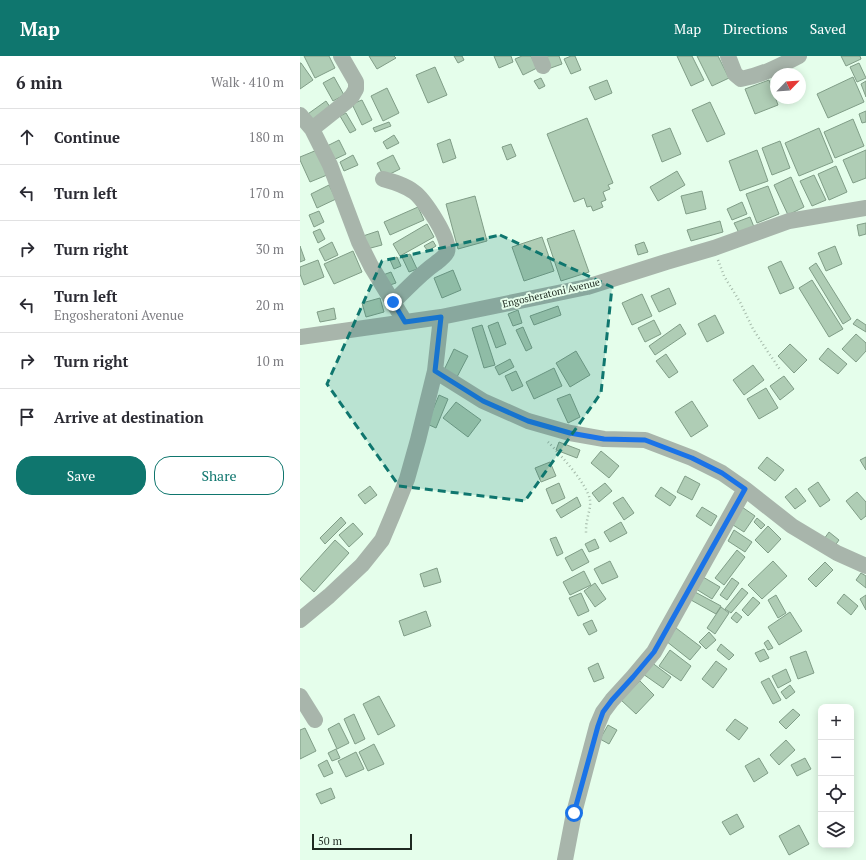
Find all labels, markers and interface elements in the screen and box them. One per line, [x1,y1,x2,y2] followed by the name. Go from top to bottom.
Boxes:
[20,16,60,41] text: Map
[674,19,701,38] text: Map
[723,19,788,38] text: Directions
[810,19,846,38] text: Saved
[770,68,806,104] north arrow
[16,71,63,94] text: 6 min
[211,73,284,91] text: Walk · 410 m
[16,126,38,148] icon: ahead
[54,127,120,147] text: Continue
[249,128,284,146] text: 180 m
[16,182,38,204] icon: left
[54,183,118,203] text: Turn left
[249,184,284,202] text: 170 m
[16,238,38,260] icon: right
[54,239,129,259] text: Turn right
[256,240,284,258] text: 30 m
[501,275,601,311] street label: Engosheratoni Avenue
[54,286,118,306] text: Turn left
[384,293,402,311] route end
[16,294,38,316] icon: left
[256,296,284,314] text: 20 m
[54,306,184,324] text: Engosheratoni Avenue
[16,350,38,372] icon: right
[54,351,129,371] text: Turn right
[256,352,284,370] text: 10 m
[16,406,38,428] icon: arrive
[54,407,204,427] text: Arrive at destination
[16,456,146,495] button: Save
[154,456,284,495] button: Share
[818,704,854,848] map controls
[818,704,854,740] button: +
[818,740,854,776] button: −
[818,776,854,812] button: locate
[565,804,583,822] route start
[818,812,854,848] button: layers
[312,832,412,851] scale bar
[318,834,342,848] text: 50 m

